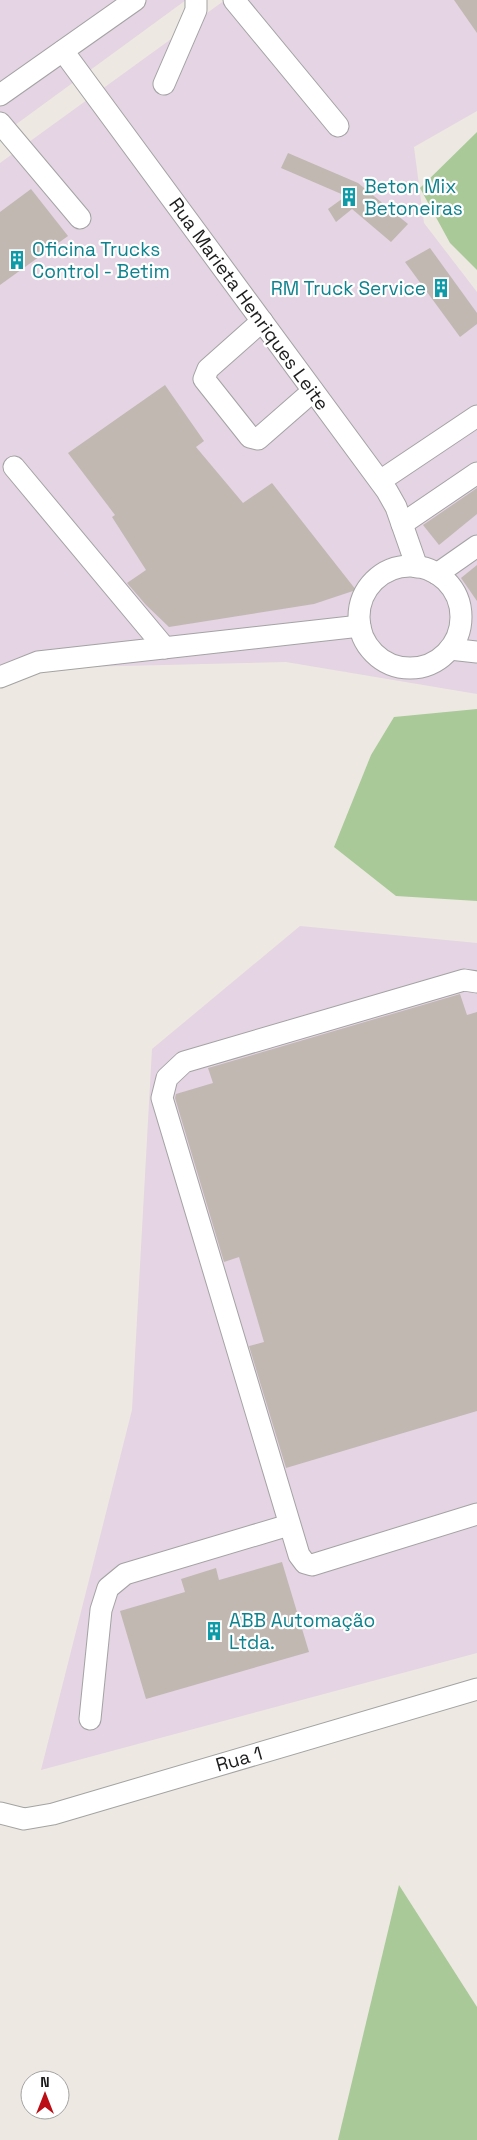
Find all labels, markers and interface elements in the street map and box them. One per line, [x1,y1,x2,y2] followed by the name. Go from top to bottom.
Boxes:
[364,174,463,221] place label: Beton Mix Betoneiras
[338,186,360,208] building icon: Beton Mix Betoneiras
[163,193,335,415] street label: Rua Marieta Henriques Leite
[32,237,170,284] place label: Oficina Trucks Control - Betim
[6,249,28,271] building icon: Oficina Trucks Control - Betim
[271,276,426,301] place label: RM Truck Service
[430,277,452,299] building icon: RM Truck Service
[229,1608,375,1655] place label: ABB Automação Ltda.
[203,1620,225,1642] building icon: ABB Automação Ltda.
[213,1740,265,1778] street label: Rua 1
[20,2070,70,2120] north arrow
[40,2073,50,2091] text: N

